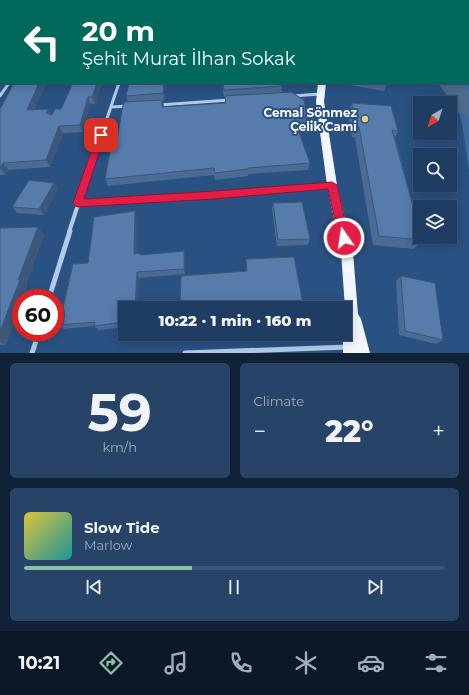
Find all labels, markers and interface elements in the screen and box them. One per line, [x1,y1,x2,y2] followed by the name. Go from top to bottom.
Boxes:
[82,14,155,48] text: 20 m
[16,16,68,68] icon: left
[82,48,296,70] text: Şehit Murat İlhan Sokak
[413,96,457,140] north arrow
[413,96,457,244] map controls
[263,105,357,134] place label: Cemal Sönmez Çelik Cami
[360,114,370,124] marker: Cemal Sönmez Çelik Cami
[84,118,118,152] pin
[90,124,112,146] icon: arrive
[413,148,457,192] button: search
[413,200,457,244] button: layers
[323,217,365,259] position arrow
[12,289,64,341] speed limit sign: 60
[158,311,312,330] text: 10:22 · 1 min · 160 m
[88,381,152,444] text: 59
[254,393,304,409] text: Climate
[325,413,373,450] text: 22°
[254,418,266,445] text: −
[432,418,445,445] text: +
[102,439,137,455] text: km/h
[84,518,160,537] text: Slow Tide
[84,537,132,553] text: Marlow
[83,576,105,598] icon: previous
[223,576,245,598] icon: pause
[364,576,386,598] icon: next
[97,649,125,677] icon: directions
[162,649,190,677] icon: music
[227,649,255,677] icon: phone
[292,649,320,677] icon: climate
[357,649,385,677] icon: car
[422,649,450,677] icon: filters
[19,652,60,674] text: 10:21

